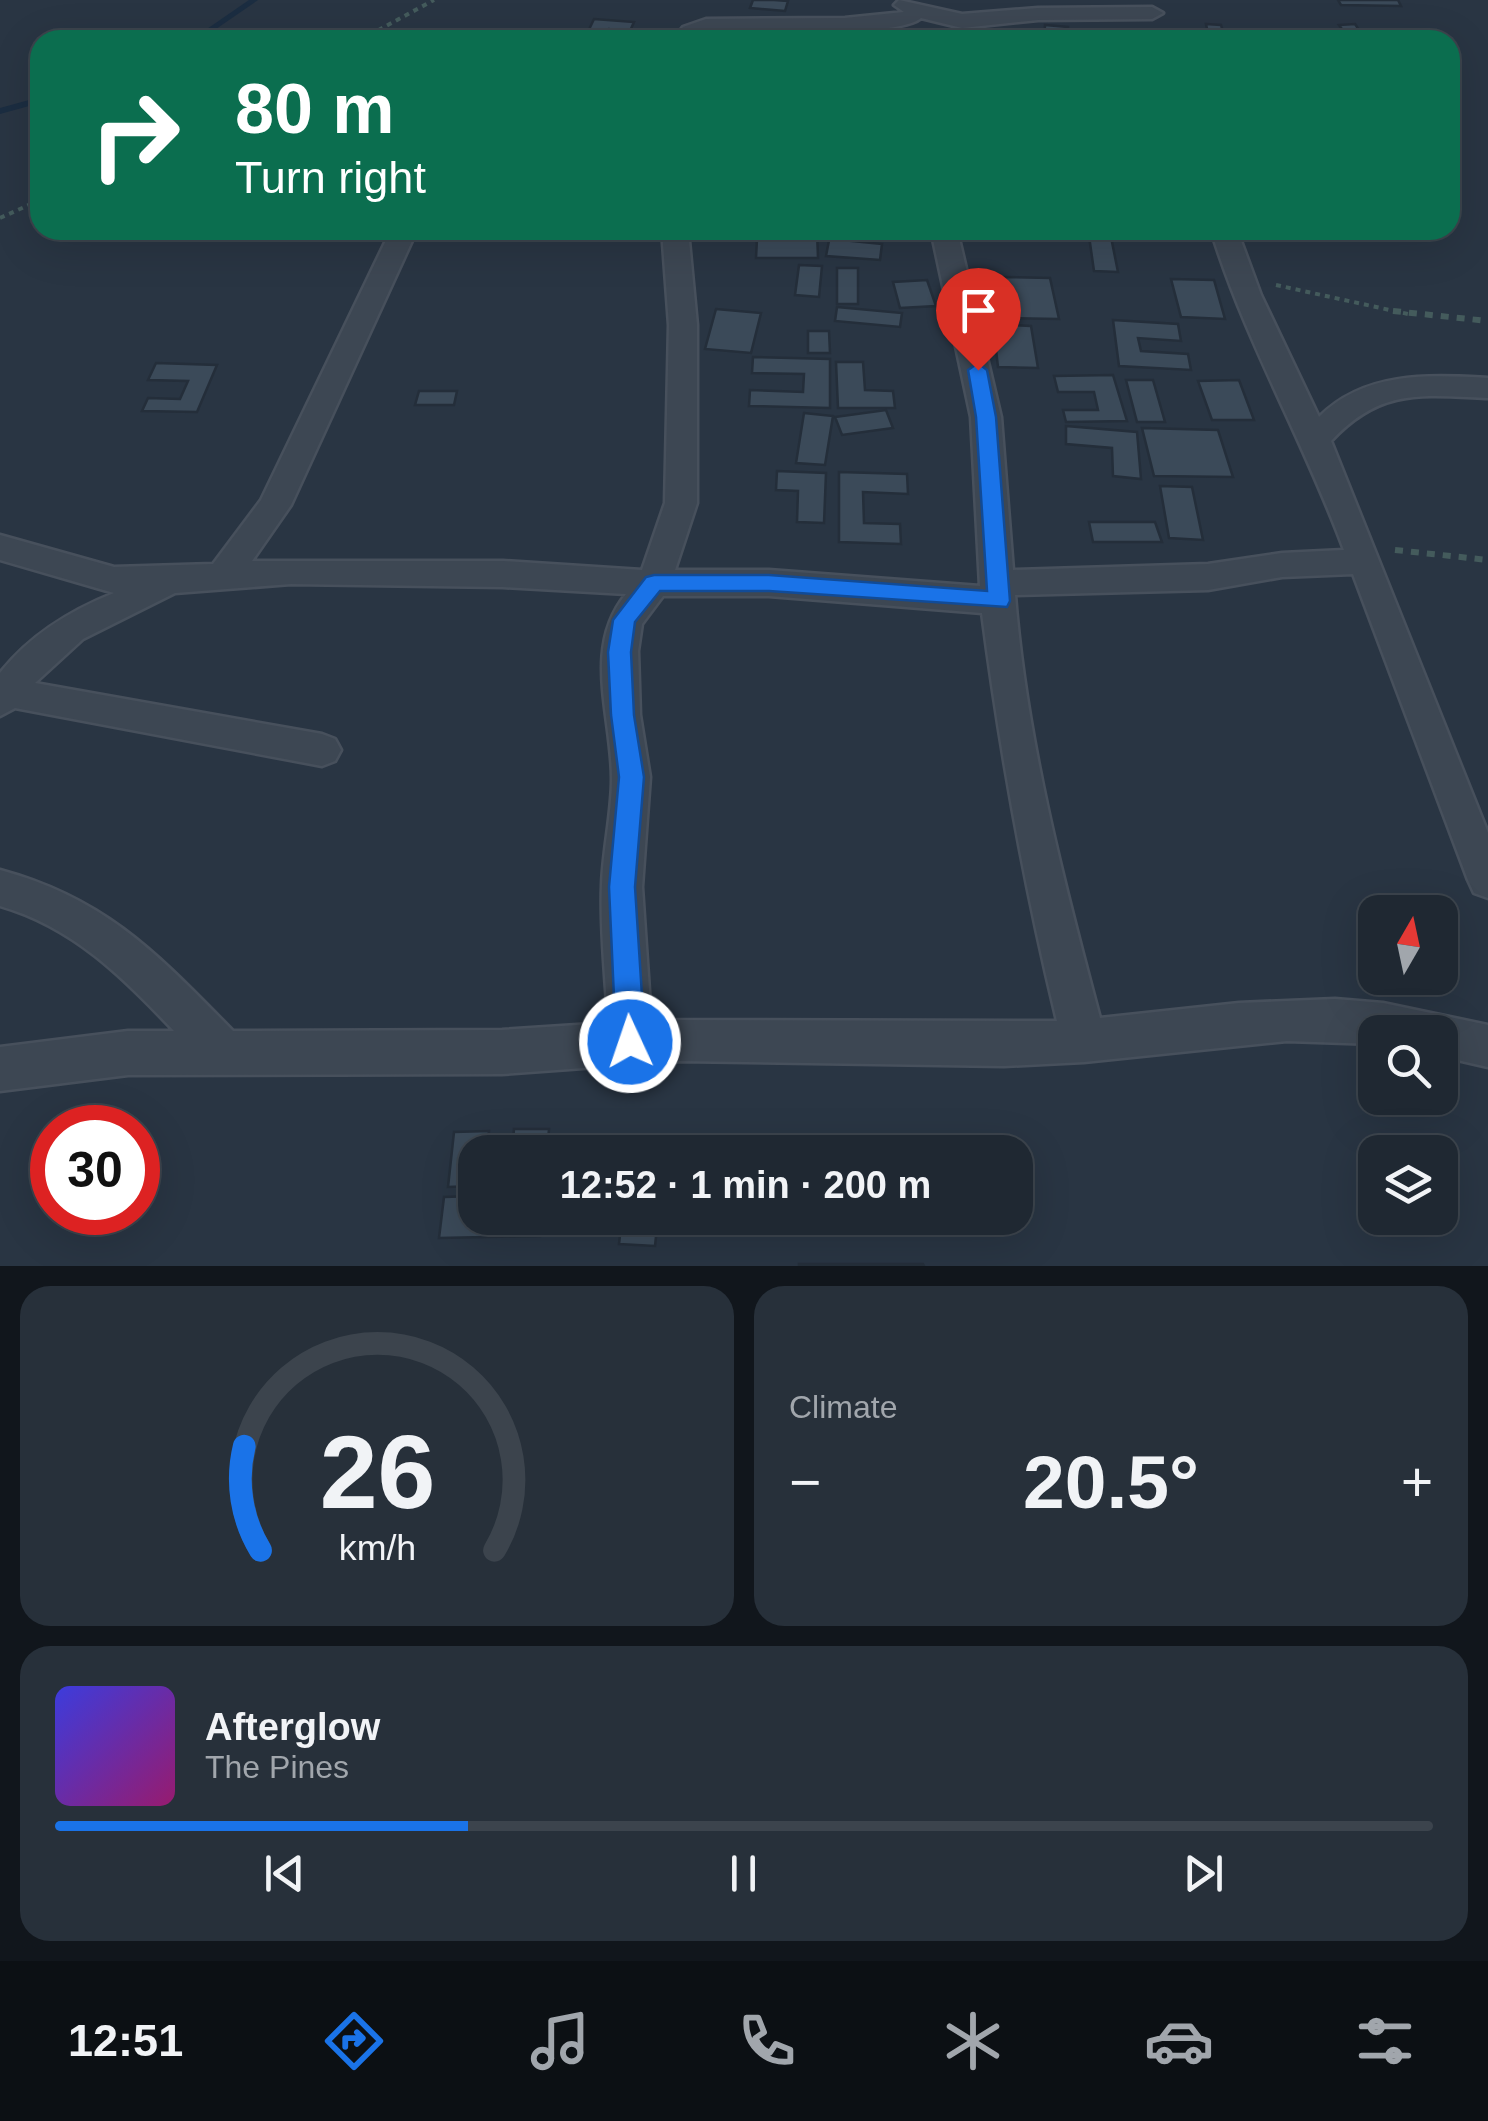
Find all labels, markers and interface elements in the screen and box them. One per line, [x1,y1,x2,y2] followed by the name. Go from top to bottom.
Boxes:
[70,70,200,200] icon: right
[235,70,395,148] text: 80 m
[235,152,426,203] text: Turn right
[936,268,1021,371] pin
[951,283,1006,338] icon: arrive
[1358,895,1458,995] north arrow
[1358,895,1458,1235] map controls
[578,990,682,1094] position arrow
[1358,1015,1458,1115] button: search
[30,1105,160,1235] speed limit sign: 30
[1358,1135,1458,1235] button: layers
[560,1164,931,1206] text: 12:52 · 1 min · 200 m
[789,1389,897,1425] text: Climate
[319,1414,435,1530] text: 26
[1023,1440,1199,1524] text: 20.5°
[789,1451,821,1513] text: −
[1401,1451,1433,1513] text: +
[338,1528,416,1568] text: km/h
[205,1706,380,1748] text: Afterglow
[205,1749,349,1785] text: The Pines
[257,1846,312,1901] icon: previous
[716,1846,771,1901] icon: pause
[1176,1846,1231,1901] icon: next
[319,2006,389,2076] icon: directions
[525,2006,595,2076] icon: music
[732,2006,802,2076] icon: phone
[938,2006,1008,2076] icon: climate
[1144,2006,1214,2076] icon: car
[1350,2006,1420,2076] icon: filters
[68,2015,183,2066] text: 12:51

